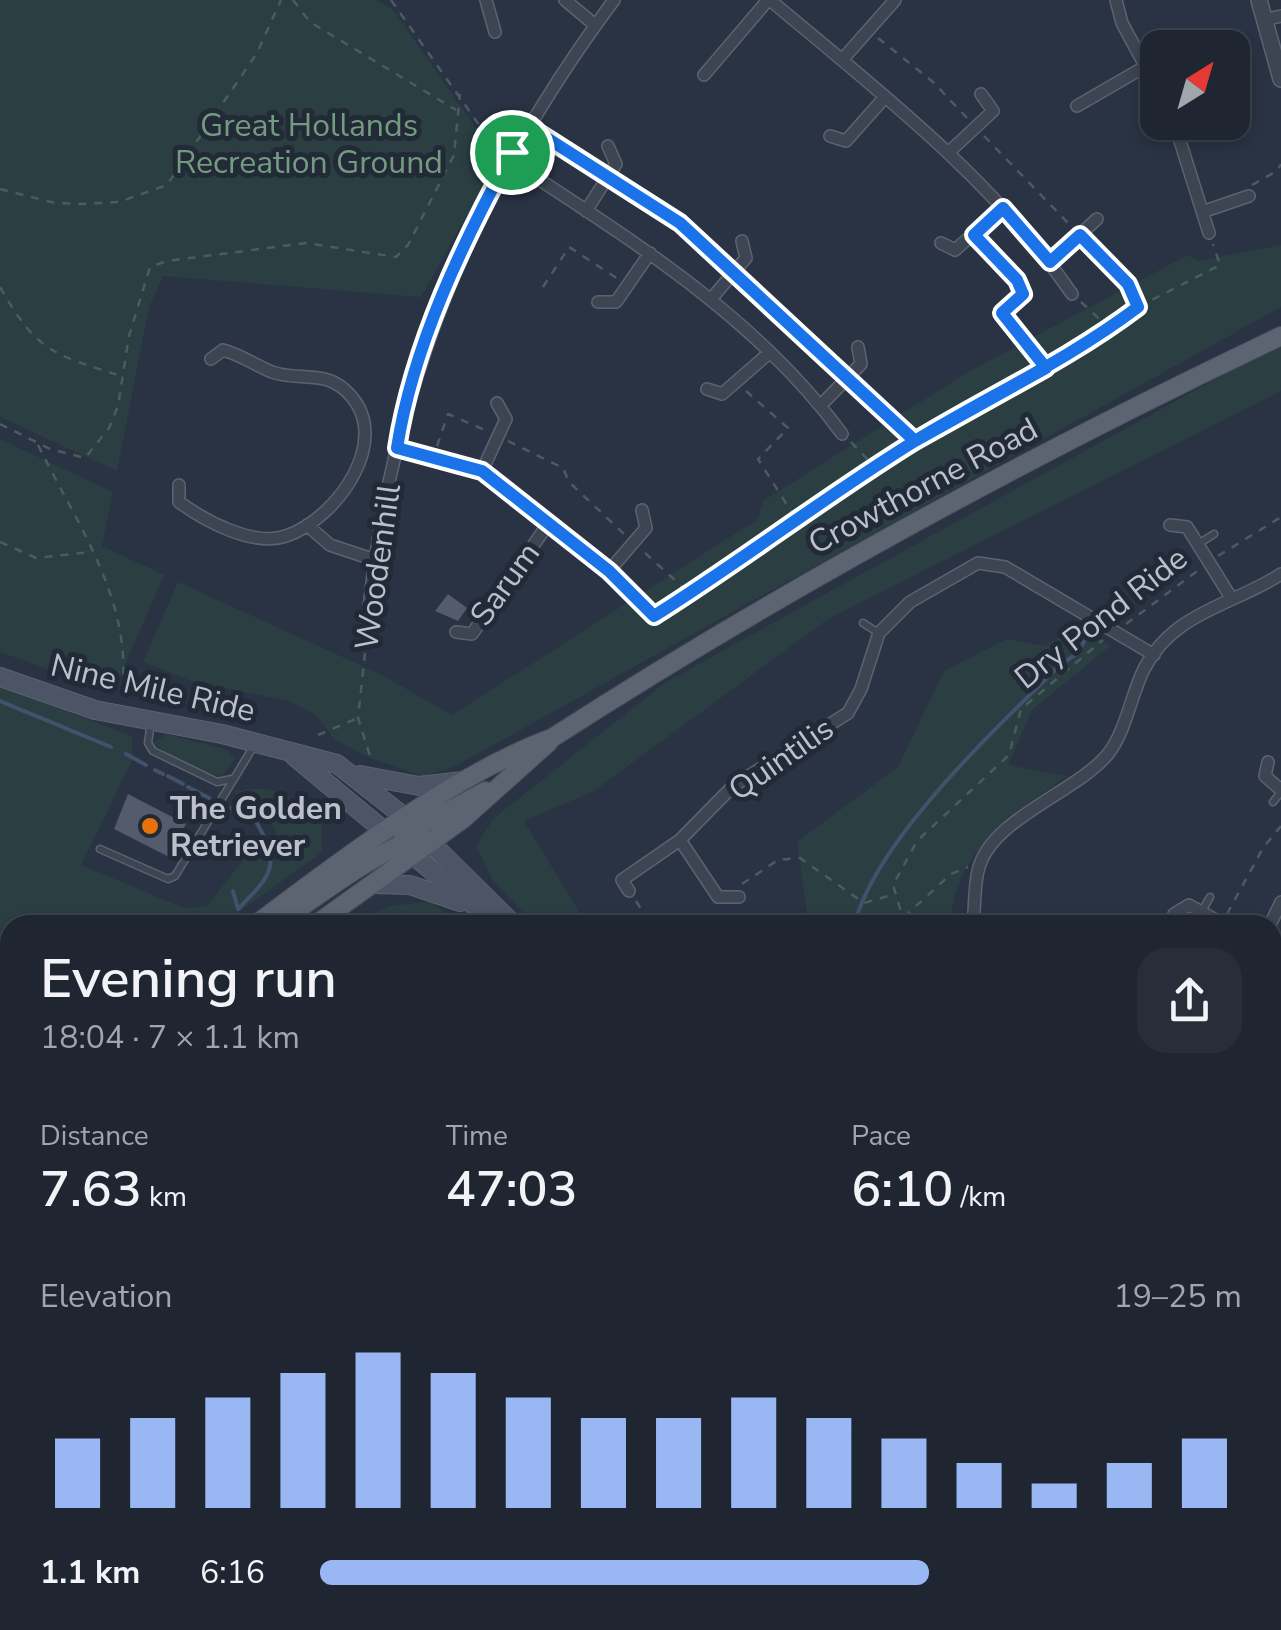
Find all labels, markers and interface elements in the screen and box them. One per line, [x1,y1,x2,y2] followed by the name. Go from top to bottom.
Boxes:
[1140,30,1250,140] north arrow
[1140,30,1250,140] map controls
[175,104,443,184] park label: Great Hollands Recreation Ground
[470,110,555,195] pin
[485,125,540,180] icon: arrive
[801,407,1045,565] street label: Crowthorne Road
[345,481,411,653] street label: Woodenhill
[460,534,550,634] street label: Sarum
[1006,537,1196,699] street label: Dry Pond Ride
[47,644,259,732] street label: Nine Mile Ride
[720,707,842,811] street label: Quintilis
[170,787,342,867] place label: The Golden Retriever
[139,815,161,837] marker: The Golden Retriever
[40,941,337,1016] text: Evening run
[1137,948,1242,1053] button: share
[40,1016,300,1059] text: 18:04 · 7 × 1.1 km
[40,1117,149,1155] text: Distance
[446,1117,508,1155] text: Time
[851,1117,911,1155] text: Pace
[40,1155,142,1224] text: 7.63
[446,1155,578,1224] text: 47:03
[851,1155,953,1224] text: 6:10
[142,1178,187,1216] text: km
[953,1178,1006,1216] text: /km
[40,1275,173,1318] text: Elevation
[1114,1275,1242,1318] text: 19–25 m
[40,1551,140,1594] text: 1.1 km
[200,1551,265,1594] text: 6:16

